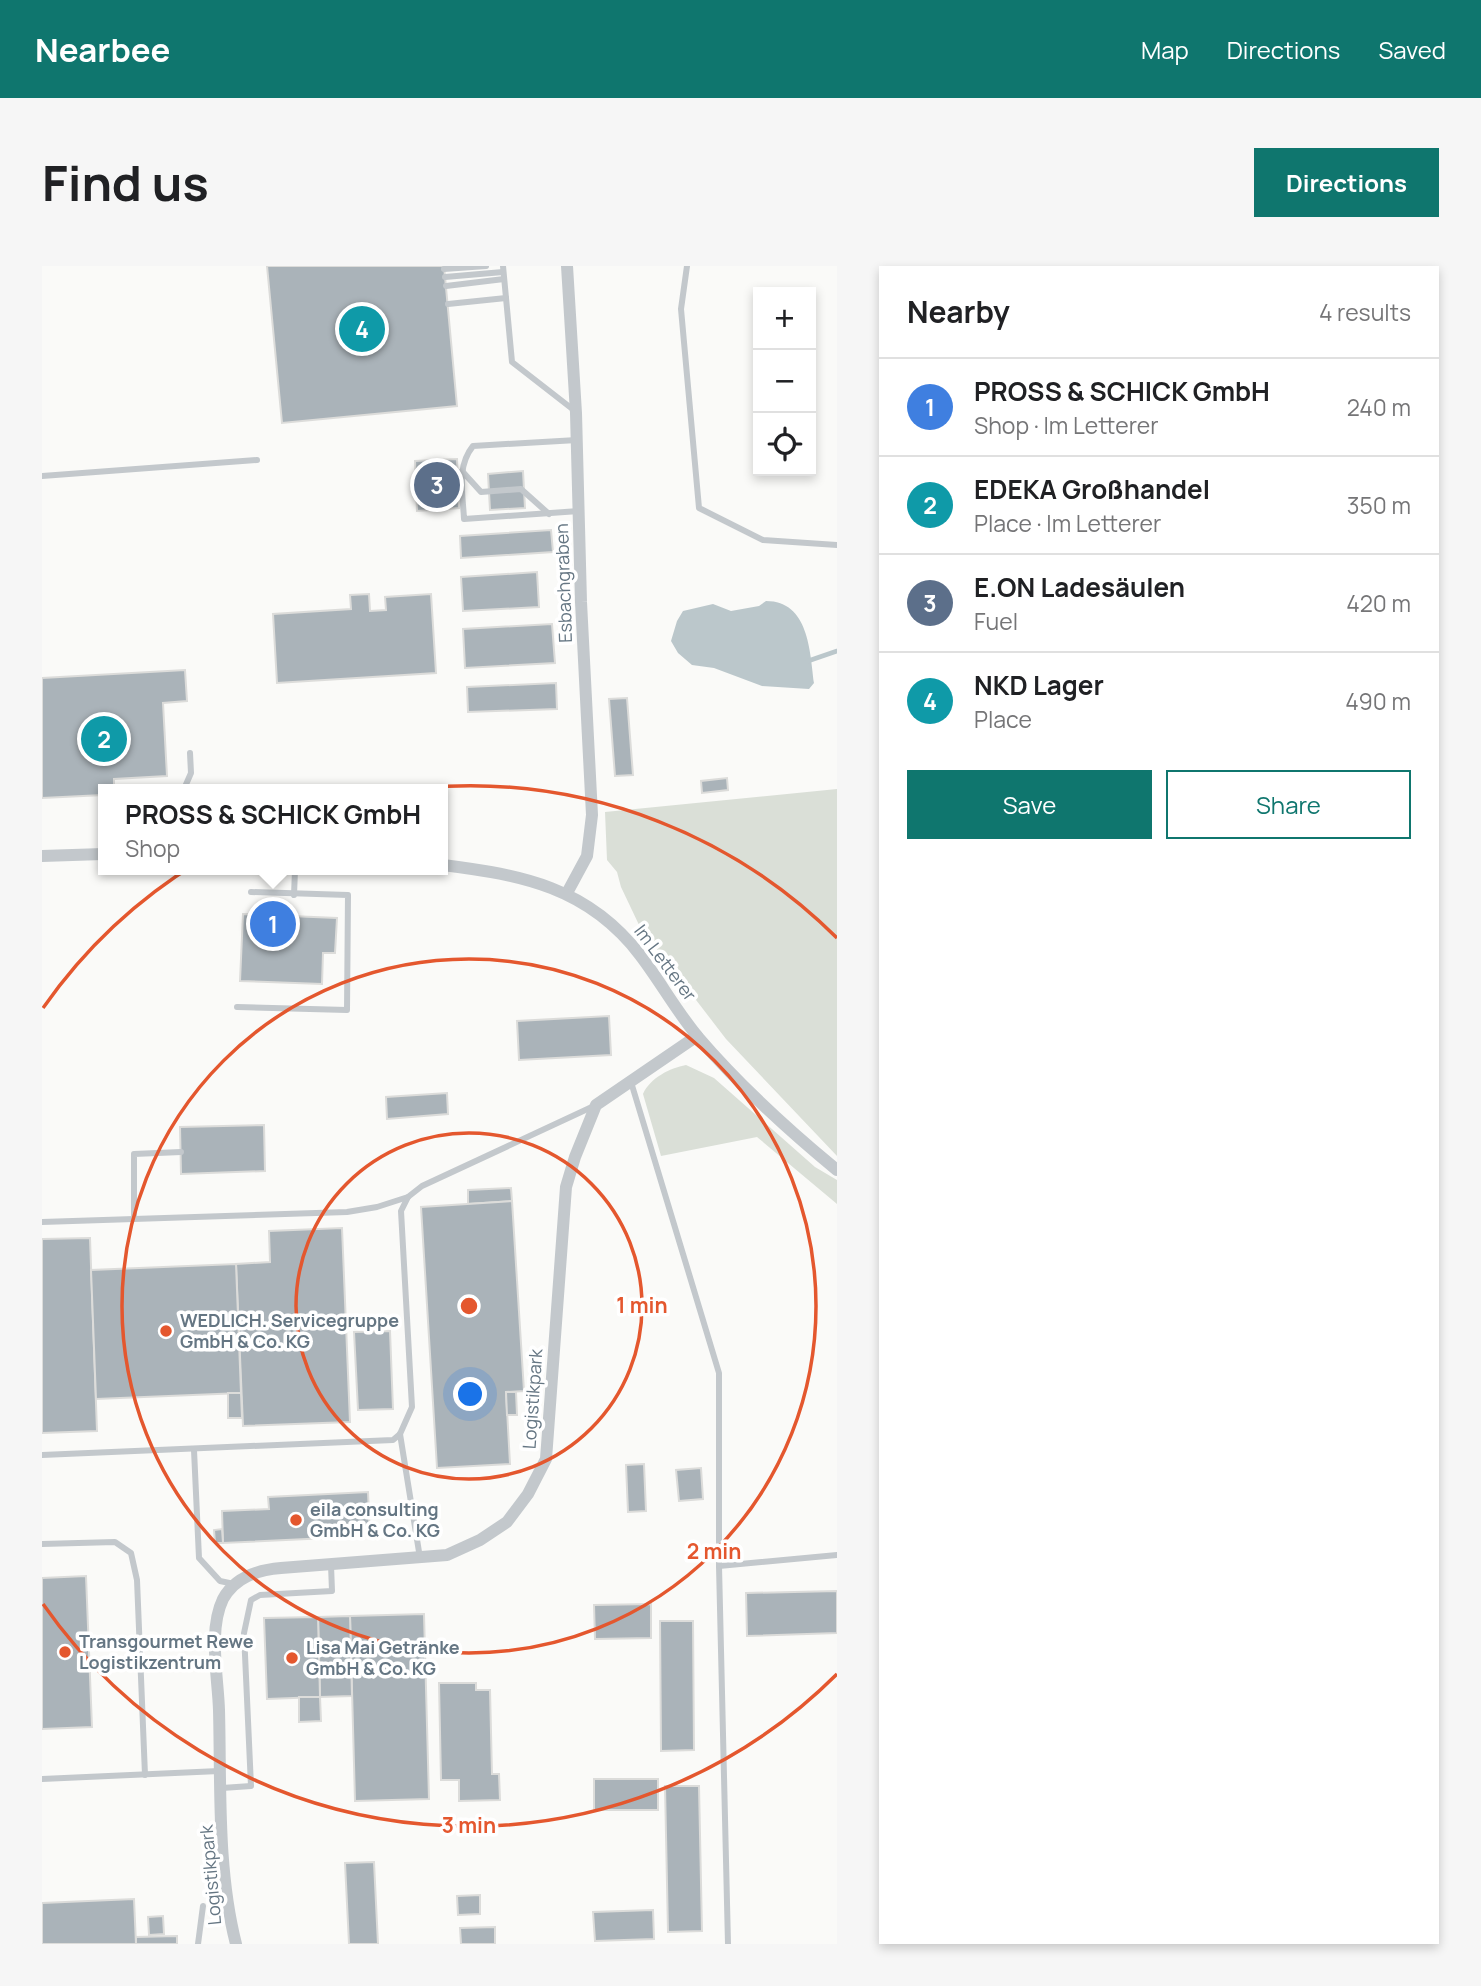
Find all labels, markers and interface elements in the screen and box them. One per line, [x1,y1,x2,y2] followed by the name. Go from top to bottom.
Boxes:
[35,27,170,72] text: Nearbee
[1141,33,1189,66] text: Map
[1227,33,1340,66] text: Directions
[1378,33,1446,66] text: Saved
[1254,148,1439,217] button: Directions
[42,149,209,216] text: Find us
[753,287,816,476] map controls
[753,287,816,350] button: +
[907,291,1010,332] text: Nearby
[1319,296,1411,328] text: 4 results
[339,303,385,355] pin: 4
[753,350,816,413] button: −
[974,373,1270,409] text: PROSS & SCHICK GmbH
[925,391,935,423] text: 1
[1347,391,1411,423] text: 240 m
[974,409,1158,441] text: Shop · Im Letterer
[753,413,816,476] button: locate
[414,459,460,511] pin: 3
[974,471,1210,507] text: EDEKA Großhandel
[923,489,937,521] text: 2
[1347,489,1411,521] text: 350 m
[974,507,1161,539] text: Place · Im Letterer
[549,523,577,643] street label: Esbachgraben
[974,569,1185,605] text: E.ON Ladesäulen
[923,587,937,619] text: 3
[1346,587,1411,619] text: 420 m
[974,605,1018,637] text: Fuel
[974,667,1104,703] text: NKD Lager
[923,685,937,717] text: 4
[1345,685,1411,717] text: 490 m
[974,703,1032,735] text: Place
[81,713,127,765] pin: 2
[907,770,1152,839] button: Save
[1166,770,1411,839] button: Share
[98,784,448,875] popup
[125,796,421,832] text: PROSS & SCHICK GmbH
[125,832,180,864] text: Shop
[250,898,296,950] pin: 1
[629,919,703,1006] street label: Im Letterer
[616,1291,668,1319] text: 1 min
[457,1294,481,1318] centre of rings
[180,1308,399,1353] place label: WEDLICH. Servicegruppe GmbH & Co. KG
[158,1323,174,1339] marker: WEDLICH. Servicegruppe GmbH & Co. KG
[517,1347,548,1450] street label: Logistikpark
[453,1377,487,1411] your location
[310,1497,440,1542] place label: eila consulting GmbH & Co. KG
[288,1512,304,1528] marker: eila consulting GmbH & Co. KG
[687,1537,741,1565] text: 2 min
[79,1629,254,1674] place label: Transgourmet Rewe Logistikzentrum
[306,1635,460,1680] place label: Lisa Mai Getränke GmbH & Co. KG
[57,1644,73,1660] marker: Transgourmet Rewe Logistikzentrum
[284,1650,300,1666] marker: Lisa Mai Getränke GmbH & Co. KG
[442,1811,496,1839] text: 3 min
[194,1823,226,1926] street label: Logistikpark

